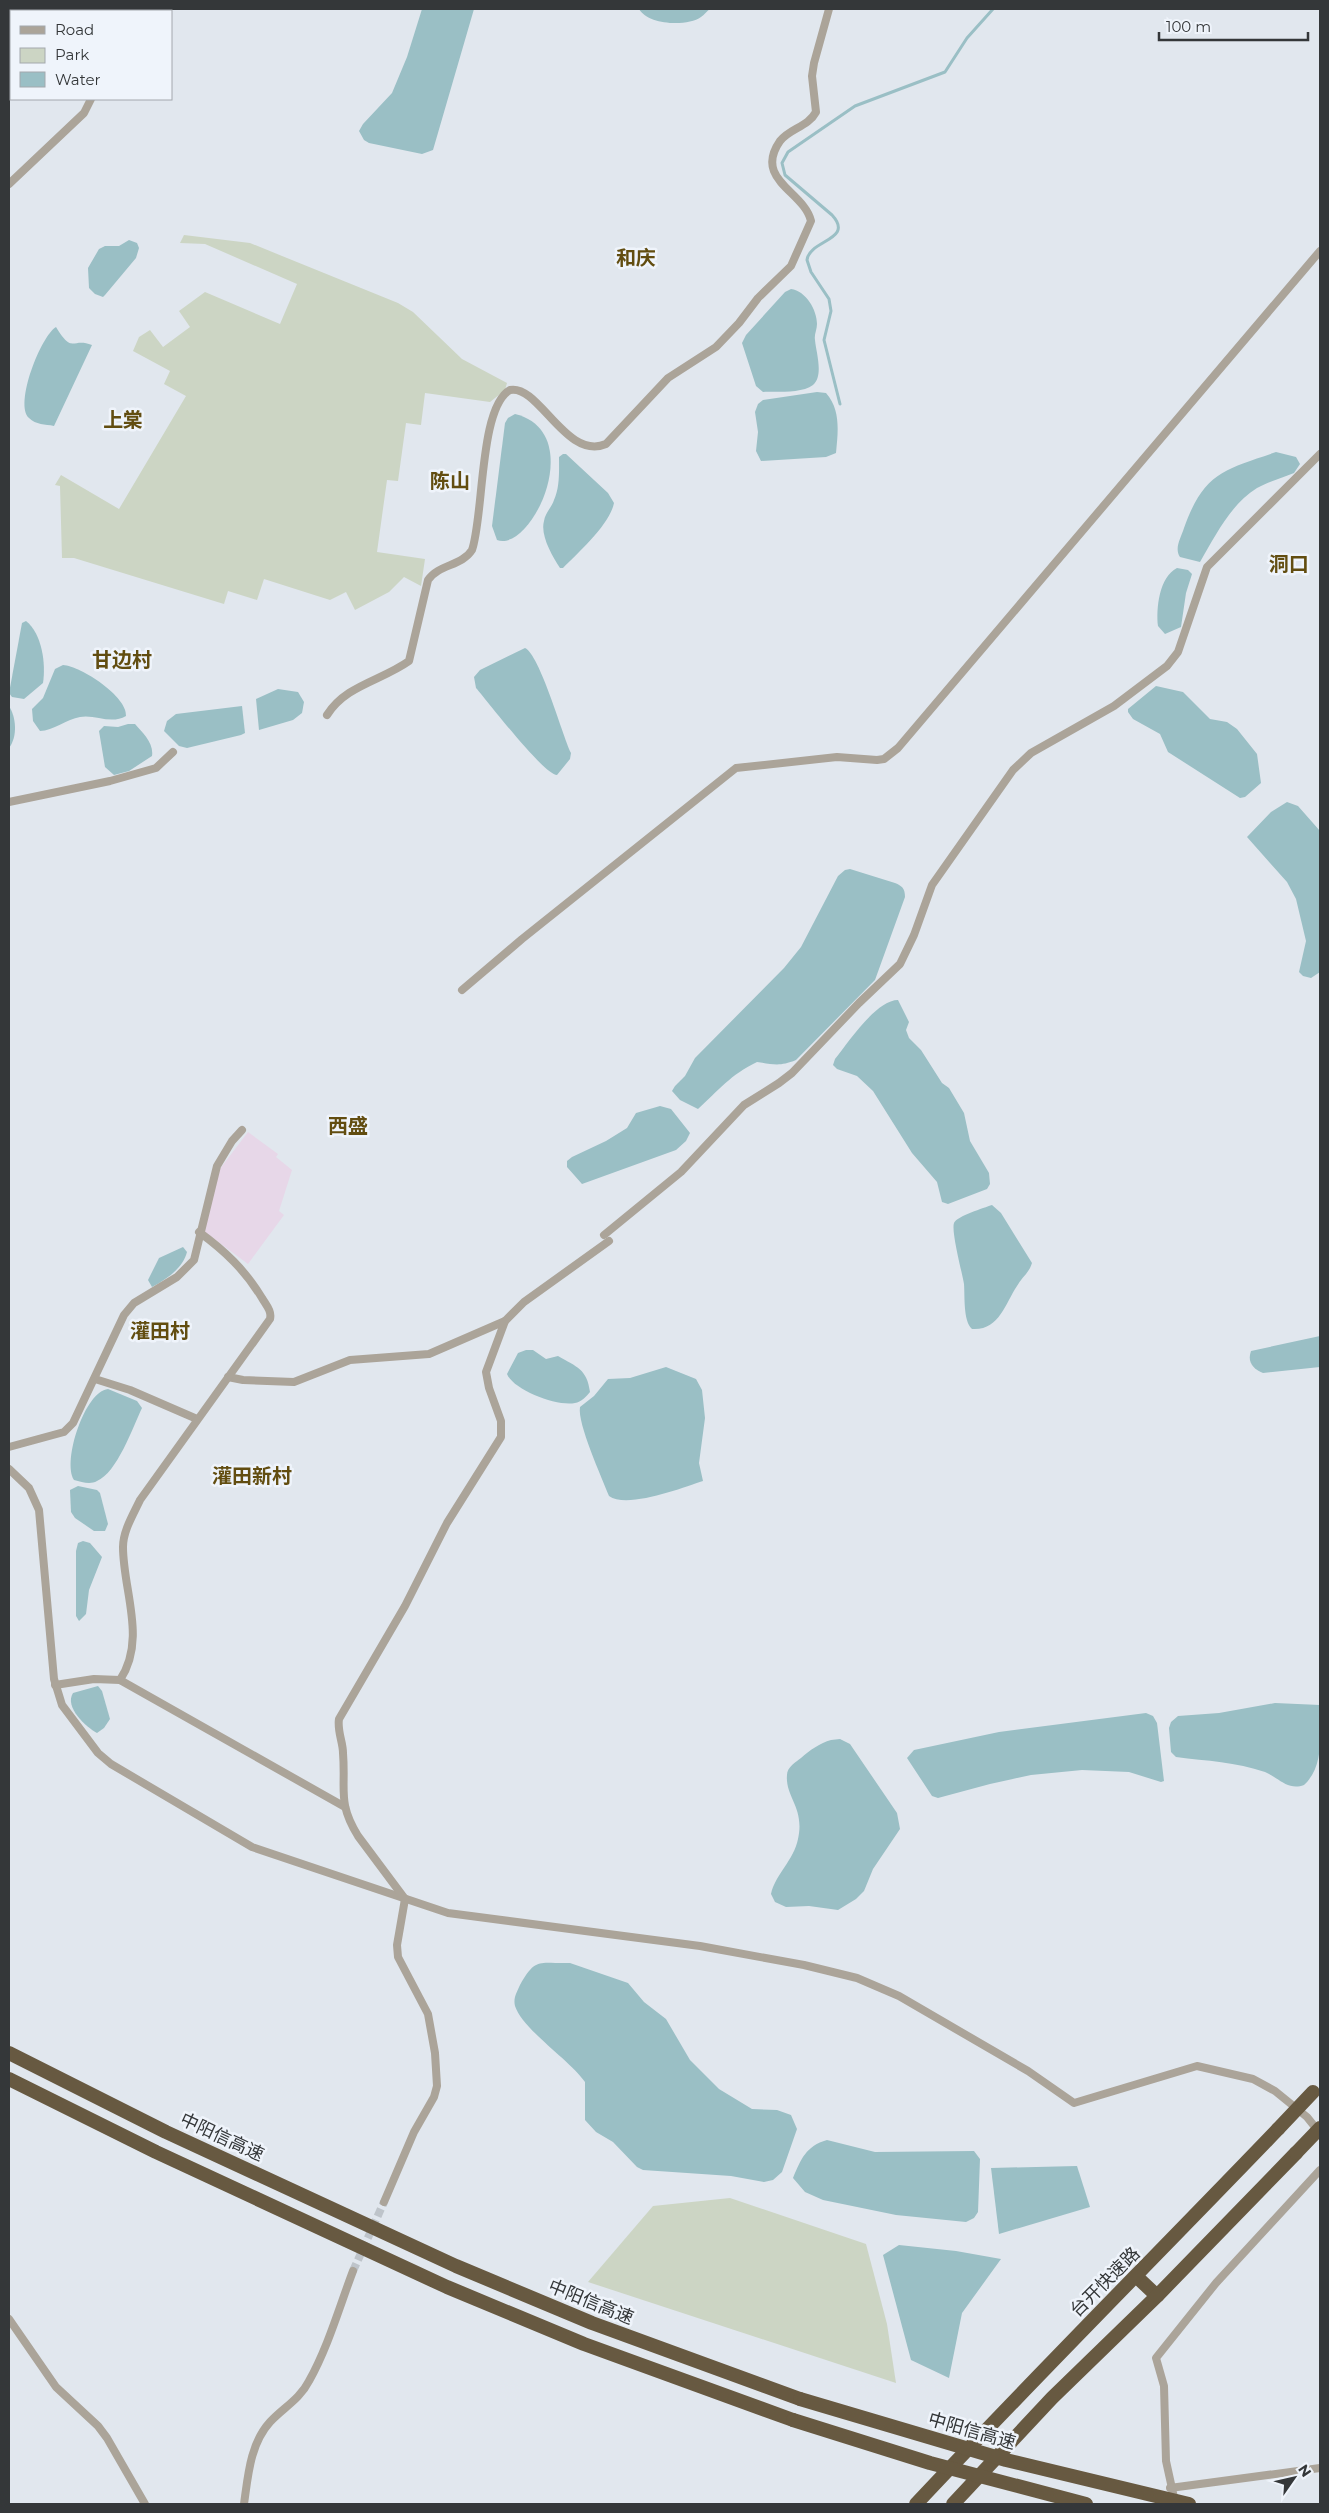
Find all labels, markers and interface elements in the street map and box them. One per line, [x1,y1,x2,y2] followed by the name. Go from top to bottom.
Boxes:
[10,10,172,100] legend
[1159,10,1308,42] scale bar
[1166,17,1211,36] text: 100 m
[55,20,94,39] text: Road
[55,45,89,64] text: Park
[55,70,101,89] text: Water
[616,246,656,270] district label: 和庆
[103,408,143,432] district label: 上棠
[430,469,470,493] district label: 陈山
[1269,552,1309,576] district label: 洞口
[92,648,152,672] district label: 甘边村
[328,1114,368,1138] district label: 西盛
[130,1319,190,1343] district label: 灌田村
[212,1464,292,1488] district label: 灌田新村
[177,2108,267,2166] street label: 中阳信高速
[1065,2242,1145,2322] street label: 台开快速路
[545,2275,637,2329] street label: 中阳信高速
[926,2408,1018,2454] street label: 中阳信高速
[1269,2453,1319,2503] north arrow
[1294,2461,1315,2480] text: N

